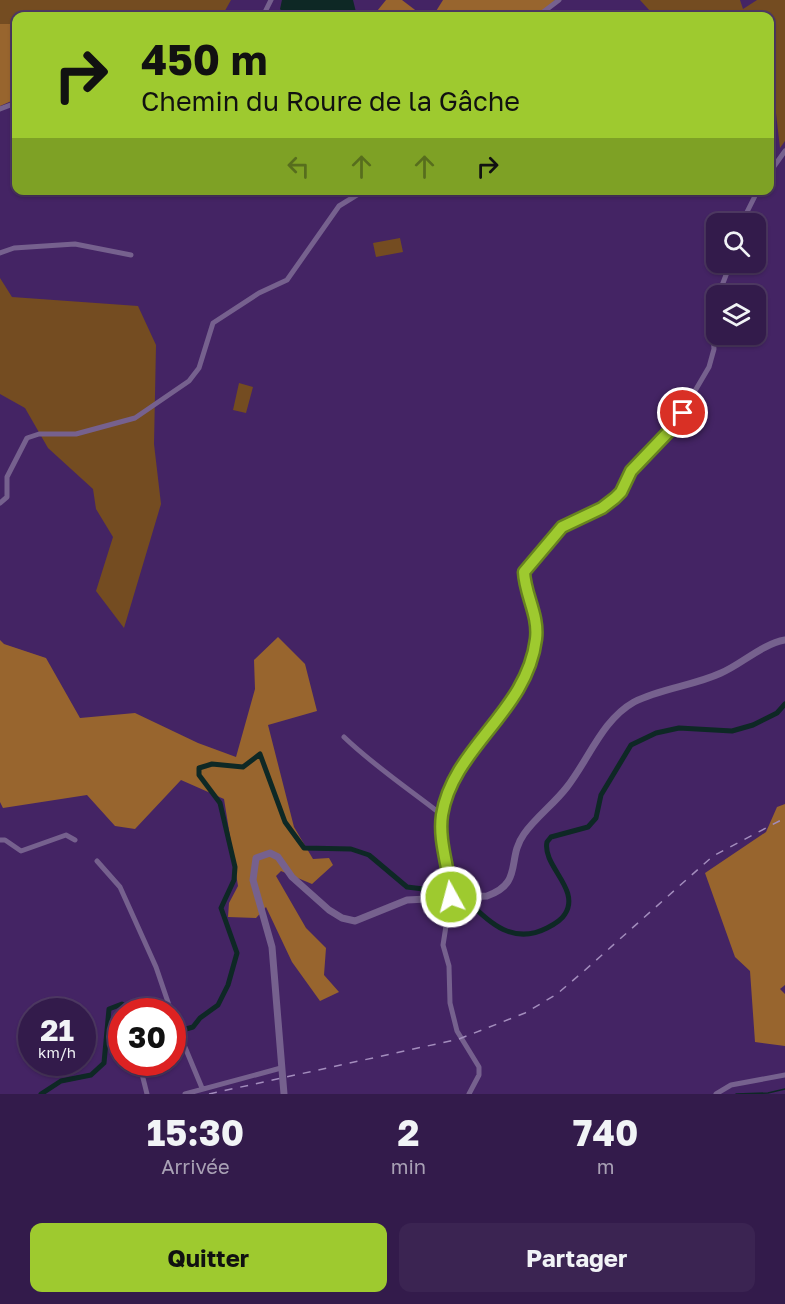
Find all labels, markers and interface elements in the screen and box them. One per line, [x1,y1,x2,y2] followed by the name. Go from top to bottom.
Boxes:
[141,34,267,84] text: 450 m
[42,36,120,114] icon: right
[141,85,520,117] text: Chemin du Roure de la Gâche
[282,150,315,183] icon: left
[345,150,378,183] icon: ahead
[408,150,441,183] icon: ahead
[471,150,504,183] icon: right
[706,213,766,345] map controls
[706,213,766,273] button: search
[706,285,766,345] button: layers
[657,387,708,438] pin
[666,396,699,429] icon: arrive
[419,865,483,929] position arrow
[108,998,186,1076] speed limit sign: 30
[40,1012,74,1048] text: 21
[38,1043,76,1061] text: km/h
[147,1111,244,1154] text: 15:30
[397,1111,419,1154] text: 2
[573,1111,638,1154] text: 740
[161,1154,230,1178] text: Arrivée
[391,1154,426,1178] text: min
[597,1154,614,1178] text: m
[30,1223,387,1292] button: Quitter
[399,1223,755,1292] button: Partager

